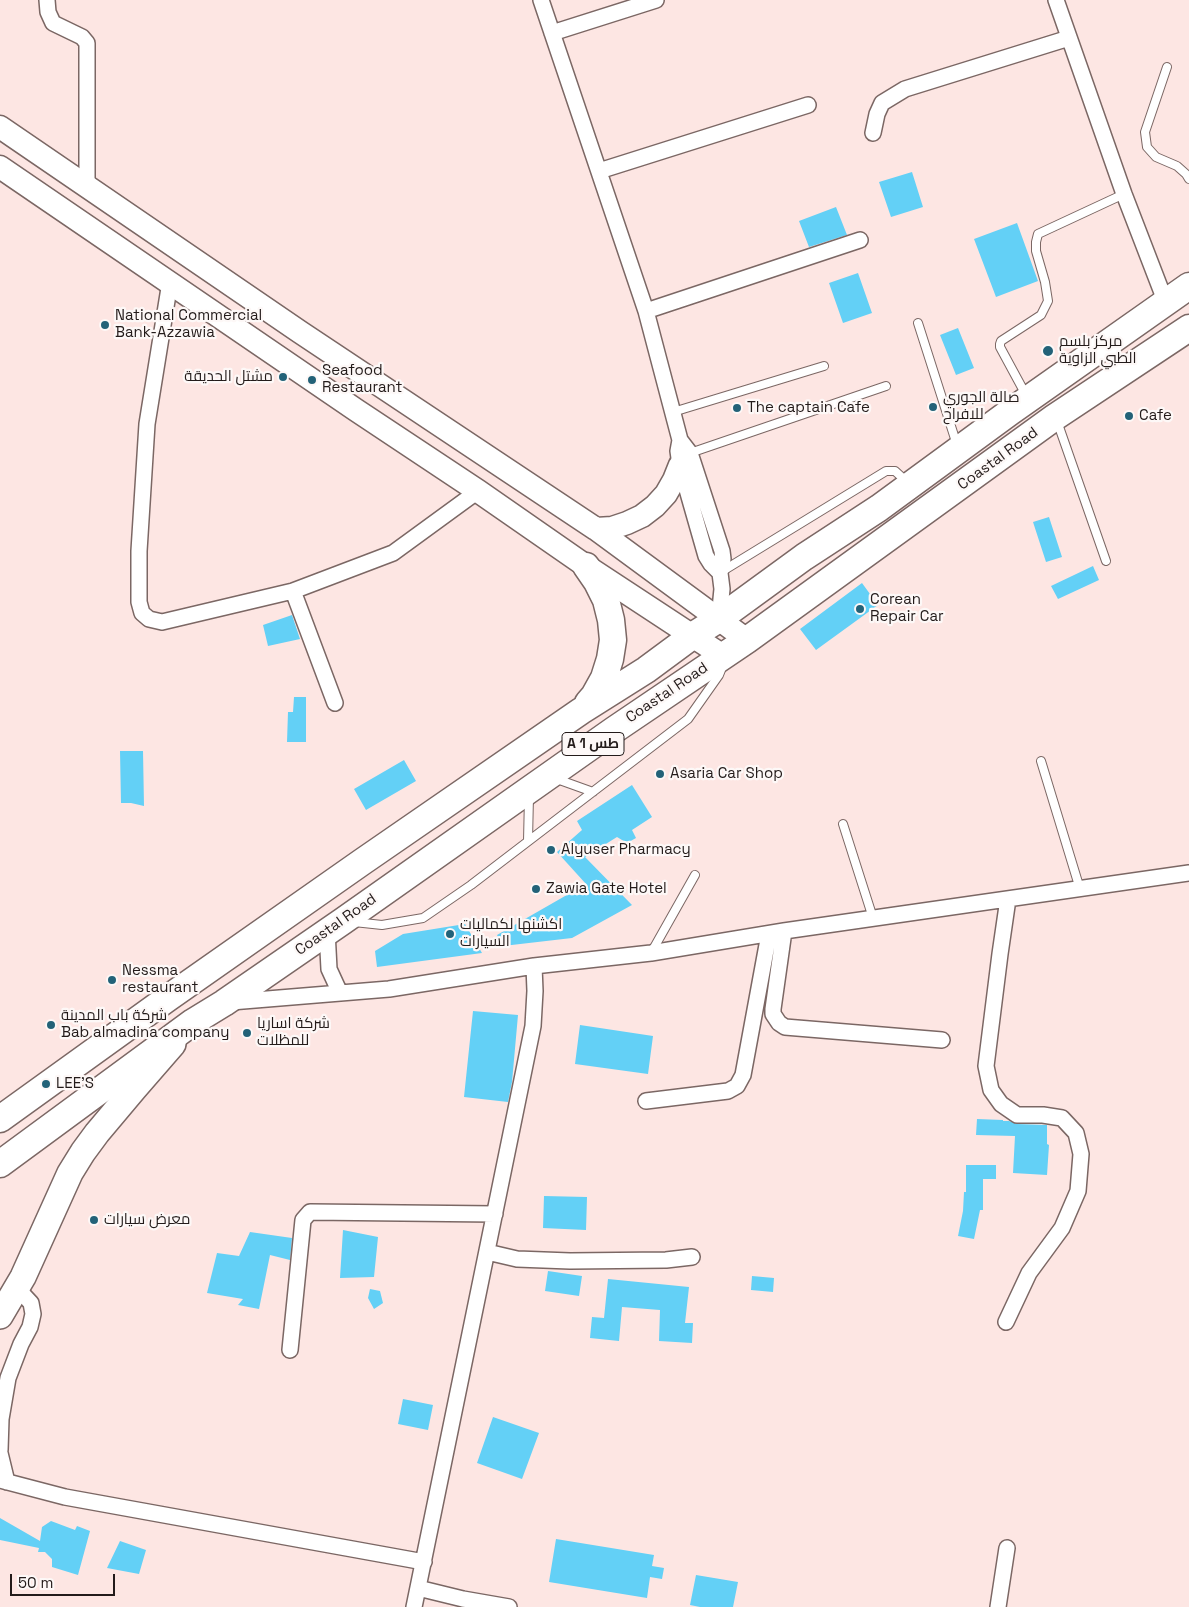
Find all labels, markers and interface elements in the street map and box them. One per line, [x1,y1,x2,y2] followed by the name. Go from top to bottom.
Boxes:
[115,307,262,342] place label: National Commercial Bank-Azzawia
[99,319,111,331] marker: National Commercial Bank-Azzawia
[1059,333,1136,368] place label: مركز بلسم الطبي الزاوية
[1041,344,1055,358] marker: مركز بلسم الطبي الزاوية
[322,362,402,397] place label: Seafood Restaurant
[184,368,273,386] place label: مشتل الحديقة
[277,371,289,383] marker: مشتل الحديقة
[306,374,318,386] marker: Seafood Restaurant
[943,389,1020,424] place label: صالة الجوري للافراح
[747,399,870,417] place label: The captain Cafe
[927,401,939,413] marker: صالة الجوري للافراح
[731,402,743,414] marker: The captain Cafe
[1139,407,1172,425] place label: Cafe
[1123,410,1135,422] marker: Cafe
[954,424,1042,494] street label: Coastal Road
[870,591,944,626] place label: Corean Repair Car
[854,603,866,615] marker: Corean Repair Car
[623,659,711,727] street label: Coastal Road
[562,732,624,756] road number: A 1 طس
[670,765,783,783] place label: Asaria Car Shop
[654,768,666,780] marker: Asaria Car Shop
[561,841,691,859] place label: Alyuser Pharmacy
[545,844,557,856] marker: Alyuser Pharmacy
[546,880,667,898] place label: Zawia Gate Hotel
[530,883,542,895] marker: Zawia Gate Hotel
[292,890,380,960] street label: Coastal Road
[460,916,562,951] place label: اكشنها لكماليات السيارات
[444,928,456,940] marker: اكشنها لكماليات السيارات
[122,962,198,997] place label: Nessma restaurant
[106,974,118,986] marker: Nessma restaurant
[61,1007,229,1042] place label: شركة باب المدينة Bab almadina company
[257,1015,330,1050] place label: شركة اساريا للمظلات
[45,1019,57,1031] marker: شركة باب المدينة Bab almadina company
[241,1027,253,1039] marker: شركة اساريا للمظلات
[56,1075,94,1093] place label: LEE'S
[40,1078,52,1090] marker: LEE'S
[104,1211,190,1229] place label: معرض سيارات
[88,1214,100,1226] marker: معرض سيارات
[12,1564,118,1596] scale bar
[18,1573,53,1592] text: 50 m

